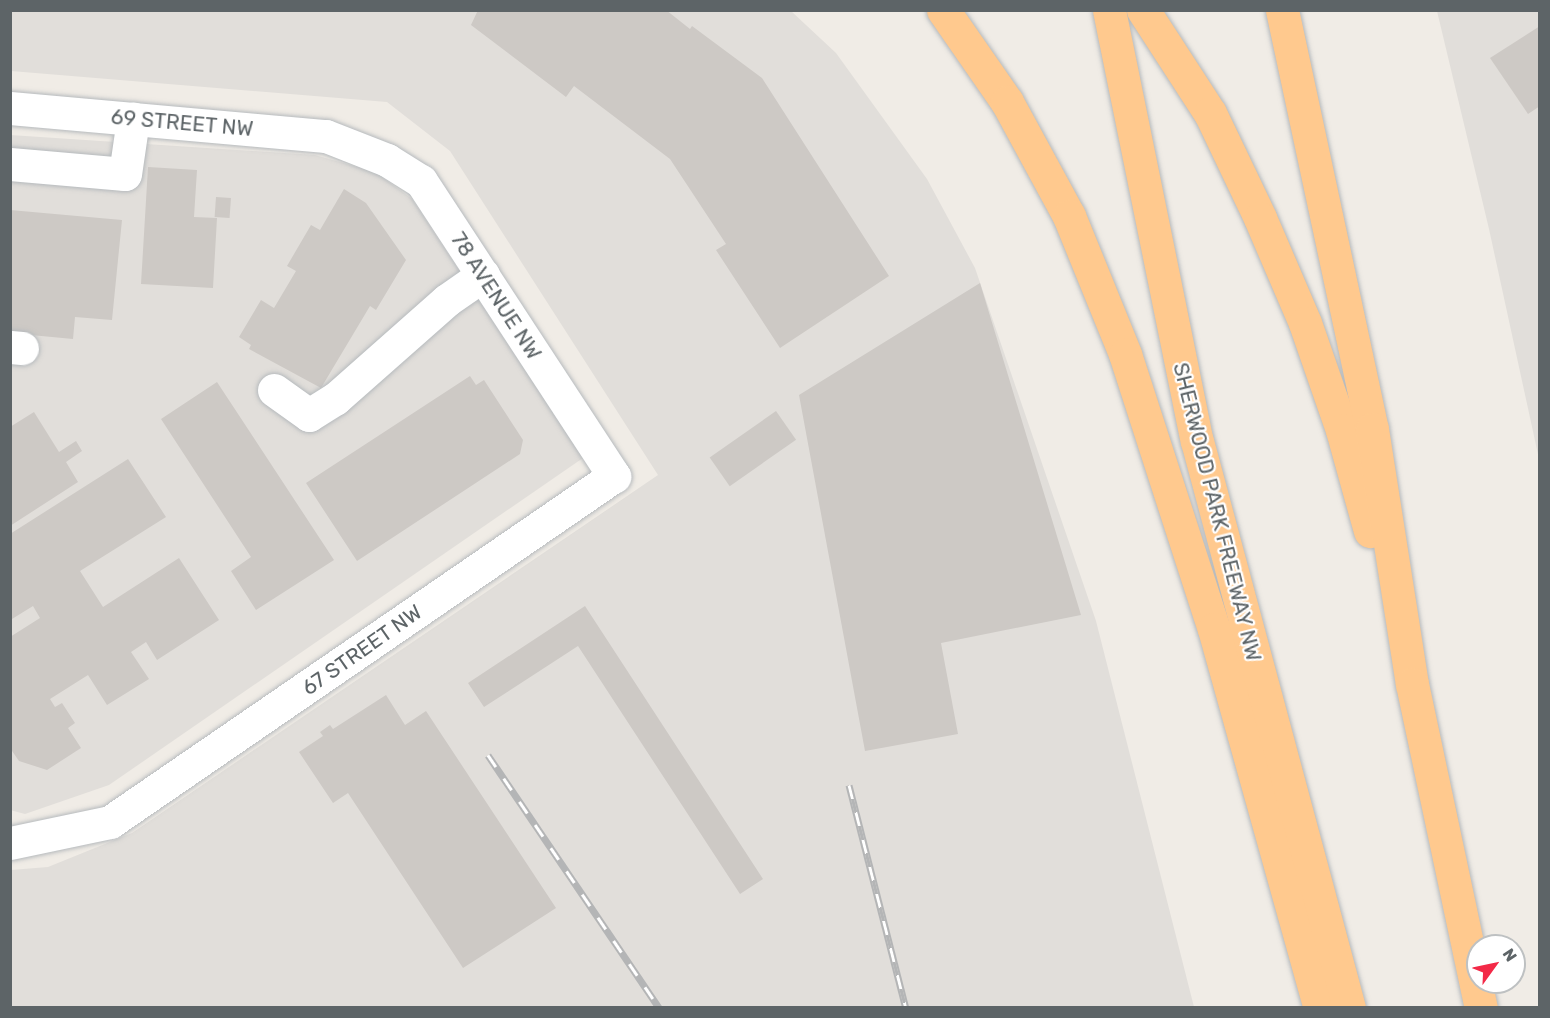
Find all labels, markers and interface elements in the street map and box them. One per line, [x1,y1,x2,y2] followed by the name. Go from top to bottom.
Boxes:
[110,104,254,142] street label: 69 STREET NW
[445,227,547,365] street label: 78 AVENUE NW
[1168,360,1266,664] street label: SHERWOOD PARK FREEWAY NW
[297,599,427,701] street label: 67 STREET NW
[1466,934,1526,994] north arrow
[1499,945,1521,965] text: N

